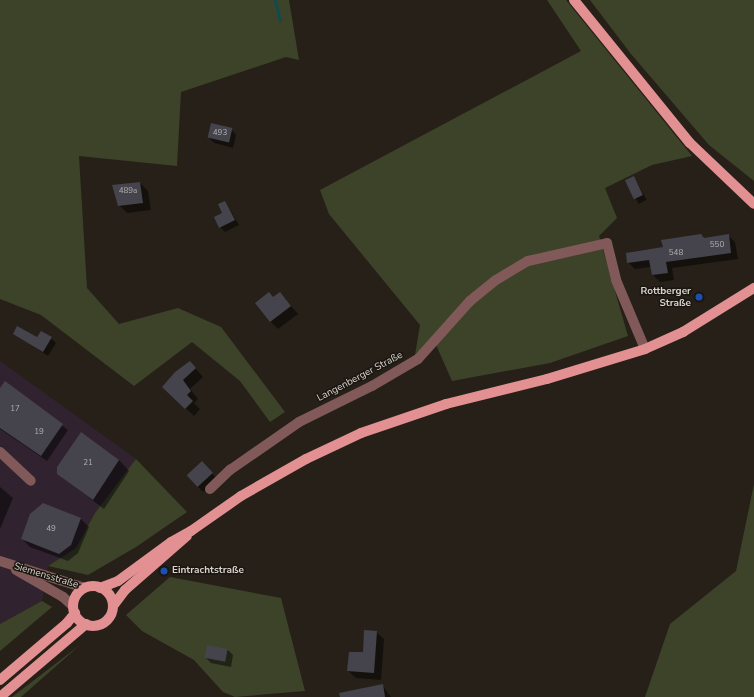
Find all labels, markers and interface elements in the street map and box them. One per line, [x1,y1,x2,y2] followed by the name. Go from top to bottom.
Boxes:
[213,128,227,138] house number: 493
[119,186,137,196] house number: 489a
[710,240,724,250] house number: 550
[669,248,683,258] house number: 548
[641,285,691,308] place label: Rottberger Straße
[694,292,704,302] marker: Rottberger Straße
[315,349,405,405] street label: Langenberger Straße
[10,404,20,414] house number: 17
[34,427,44,437] house number: 19
[83,458,93,468] house number: 21
[46,524,56,534] house number: 49
[12,561,80,591] street label: Siemensstraße
[172,565,244,577] place label: Eintrachtstraße
[159,566,169,576] marker: Eintrachtstraße

